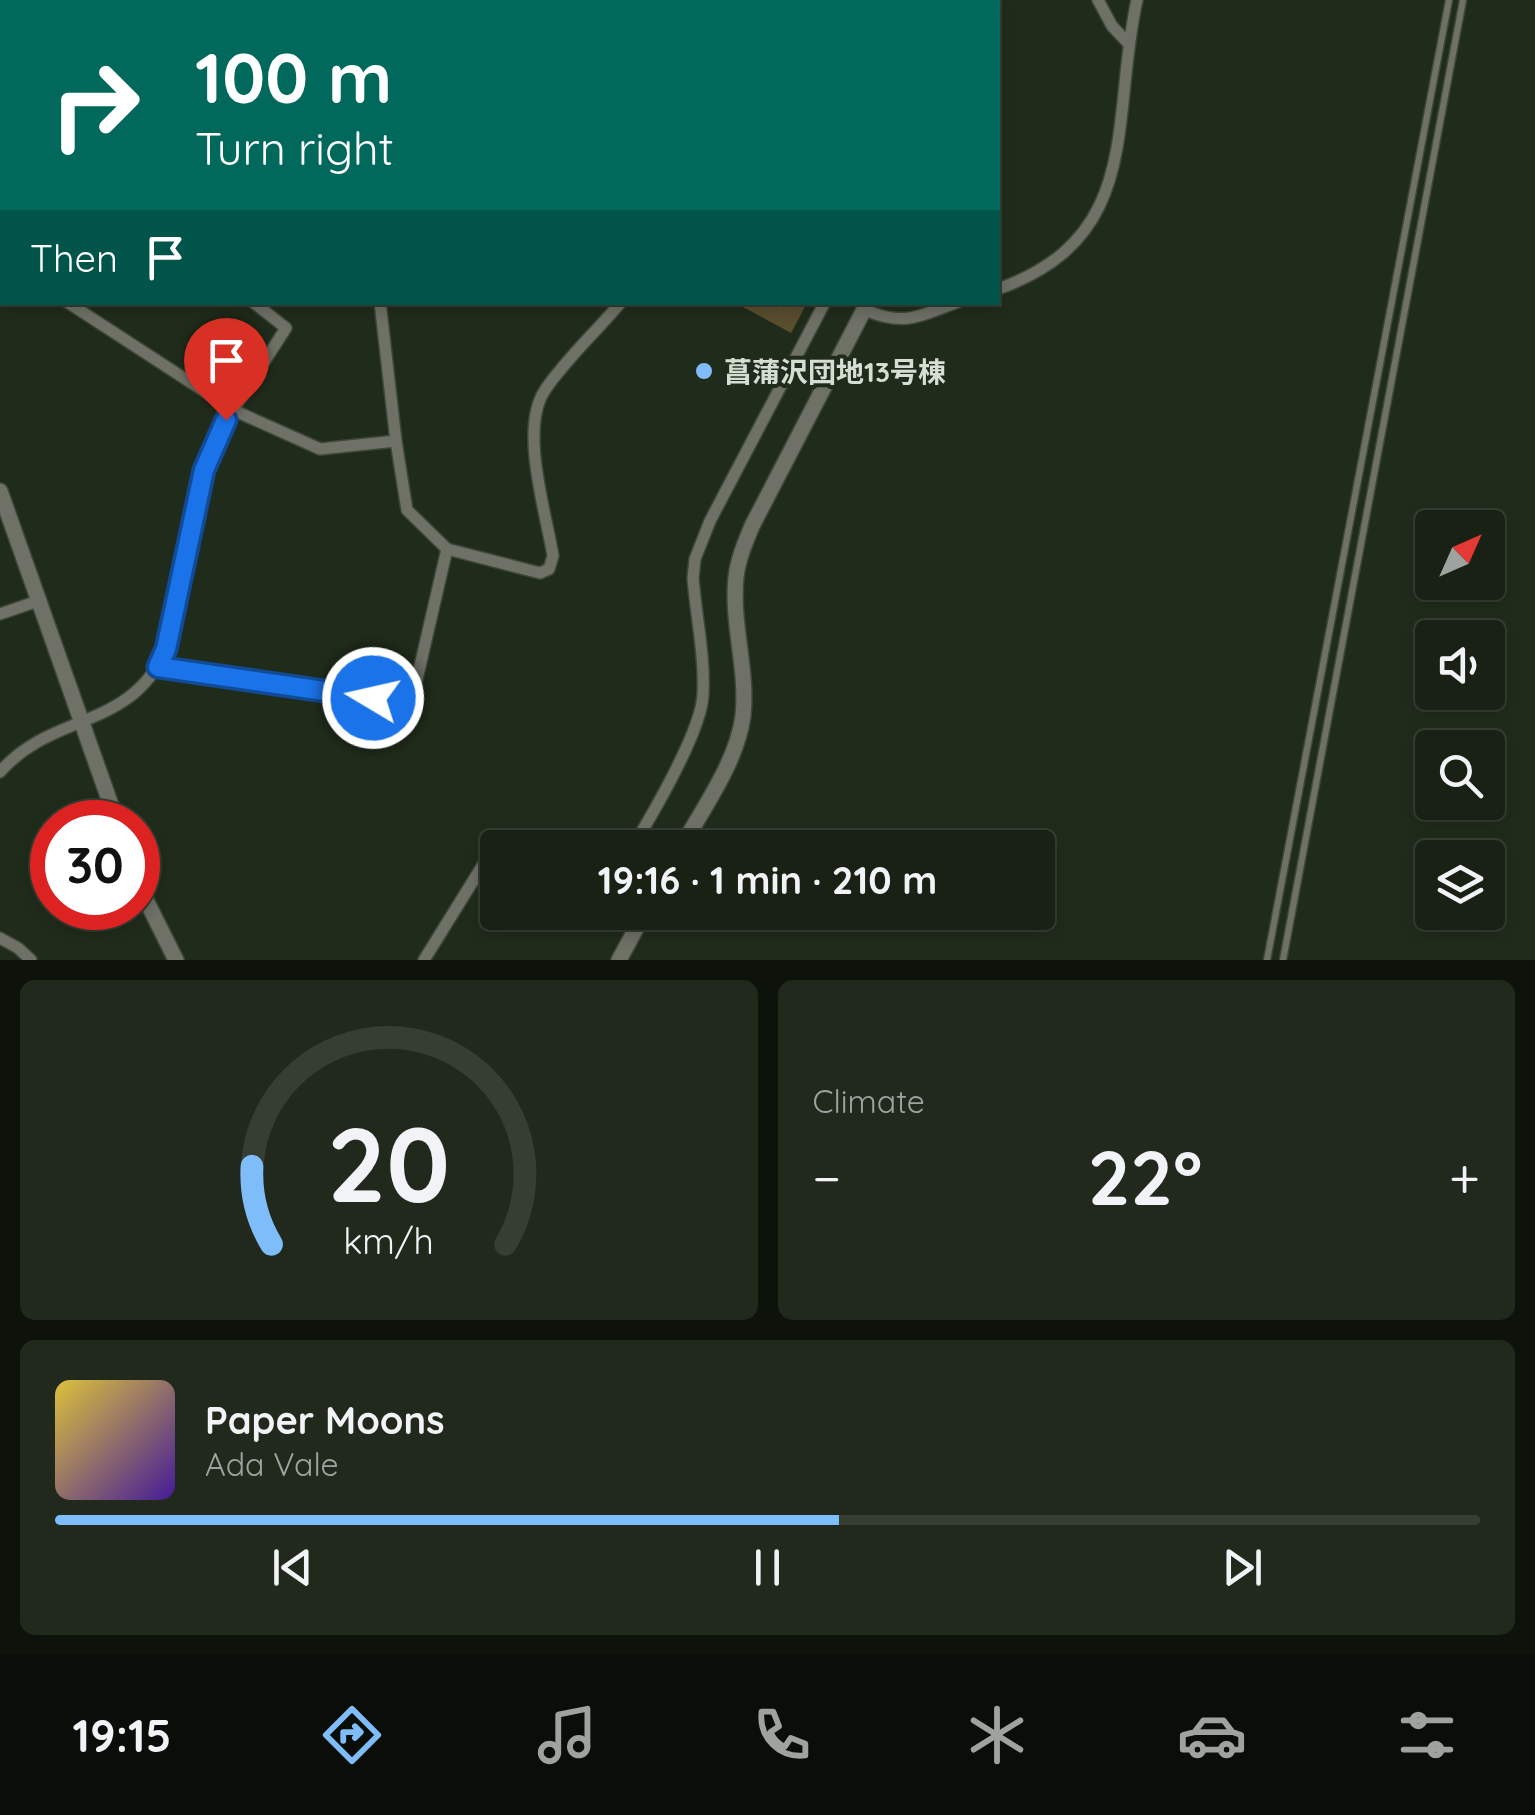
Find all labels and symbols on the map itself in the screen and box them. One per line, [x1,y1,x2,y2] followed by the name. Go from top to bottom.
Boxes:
[184,318,269,421] pin
[724,354,946,389] place label: 菖蒲沢団地13号棟
[693,360,715,382] marker: 菖蒲沢団地13号棟
[1415,510,1505,600] north arrow
[321,646,425,750] position arrow
[30,800,160,930] speed limit sign: 30

